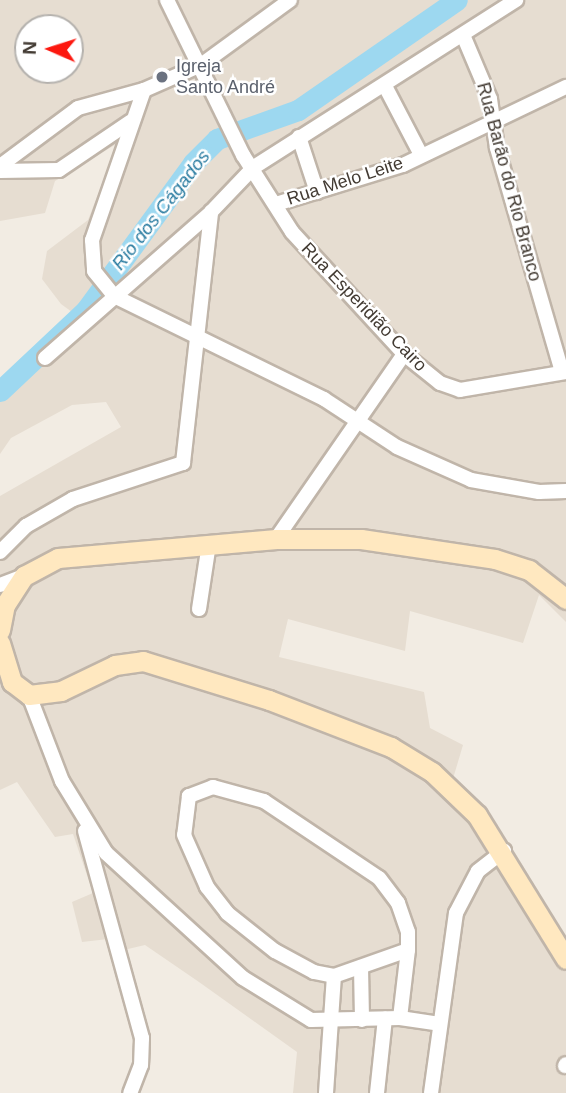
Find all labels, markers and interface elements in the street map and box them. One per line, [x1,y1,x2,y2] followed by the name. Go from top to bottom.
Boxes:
[14,14,84,84] north arrow
[19,41,40,55] text: N
[176,56,276,98] place label: Igreja Santo André
[154,69,170,85] marker: Igreja Santo André
[472,80,546,284] street label: Rua Barão do Rio Branco
[107,146,215,274] water label: Rio dos Cágados
[284,152,406,210] street label: Rua Melo Leite
[297,238,431,376] street label: Rua Esperidião Cairo

